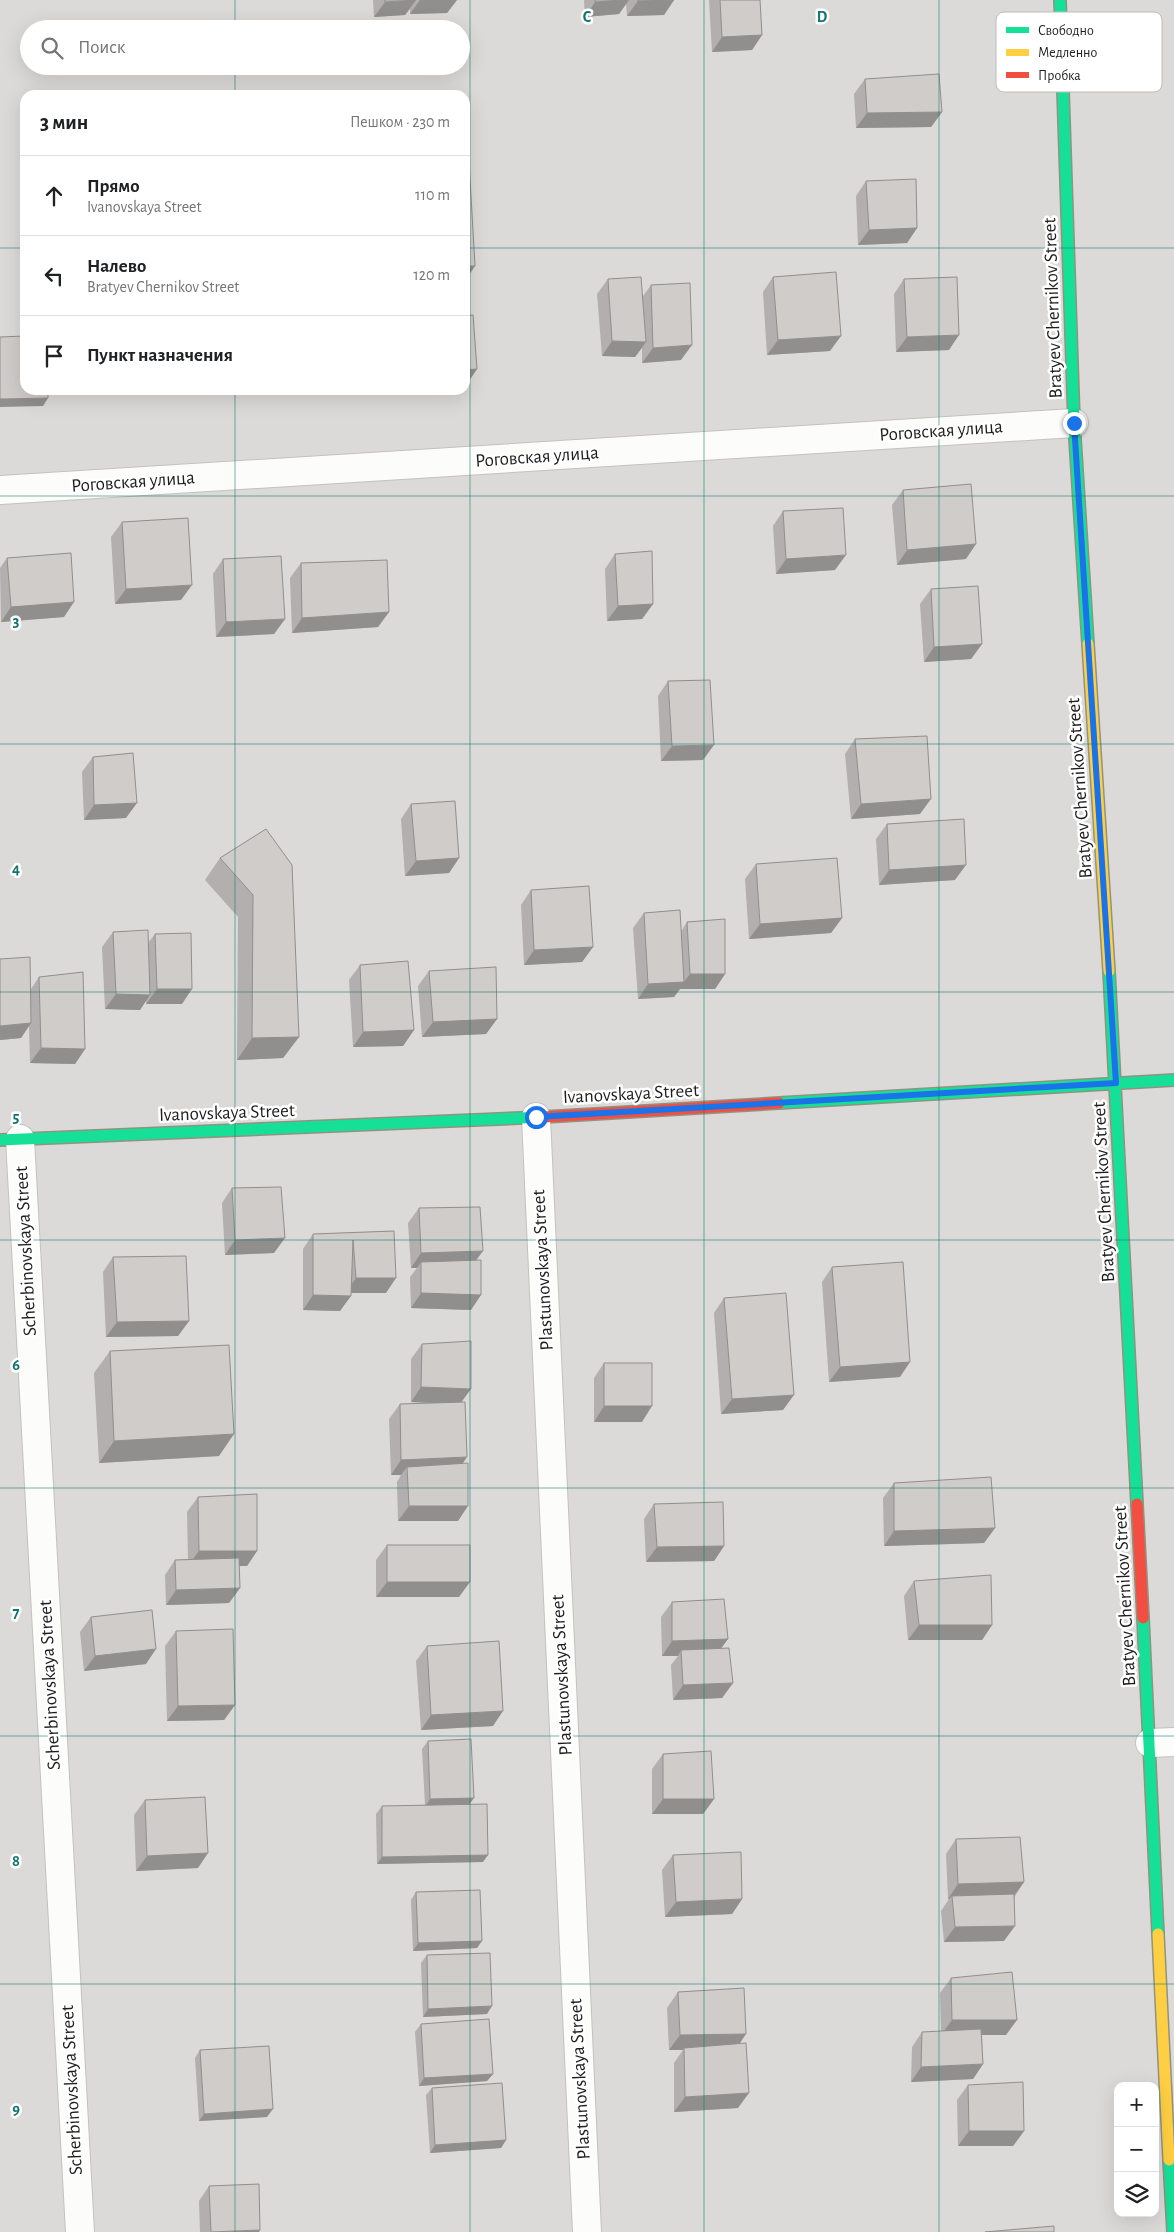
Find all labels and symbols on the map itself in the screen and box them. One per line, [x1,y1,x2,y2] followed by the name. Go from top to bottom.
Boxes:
[583,9,592,25] text: C
[817,9,828,25] text: D
[996,12,1162,92] legend
[1038,24,1094,38] text: Свободно
[1038,46,1097,60] text: Медленно
[1038,69,1081,83] text: Пробка
[1040,217,1066,399] street label: Bratyev Chernikov Street
[1063,412,1086,435] route end
[879,417,1004,445] street label: Роговская улица
[475,443,600,471] street label: Роговская улица
[71,468,196,496] street label: Роговская улица
[13,613,20,629] text: 3
[1064,697,1096,879] street label: Bratyev Chernikov Street
[12,861,20,877] text: 4
[563,1081,699,1107] street label: Ivanovskaya Street
[159,1101,295,1125] street label: Ivanovskaya Street
[1090,1101,1118,1283] street label: Bratyev Chernikov Street
[525,1106,548,1129] route start
[13,1109,20,1125] text: 5
[12,1165,40,1337] street label: Scherbinovskaya Street
[529,1189,557,1351] street label: Plastunovskaya Street
[12,1357,20,1373] text: 6
[1111,1505,1139,1687] street label: Bratyev Chernikov Street
[548,1594,576,1756] street label: Plastunovskaya Street
[36,1599,64,1771] street label: Scherbinovskaya Street
[13,1605,20,1621] text: 7
[12,1853,20,1869] text: 8
[566,1998,594,2160] street label: Plastunovskaya Street
[58,2004,86,2176] street label: Scherbinovskaya Street
[12,2101,20,2117] text: 9

